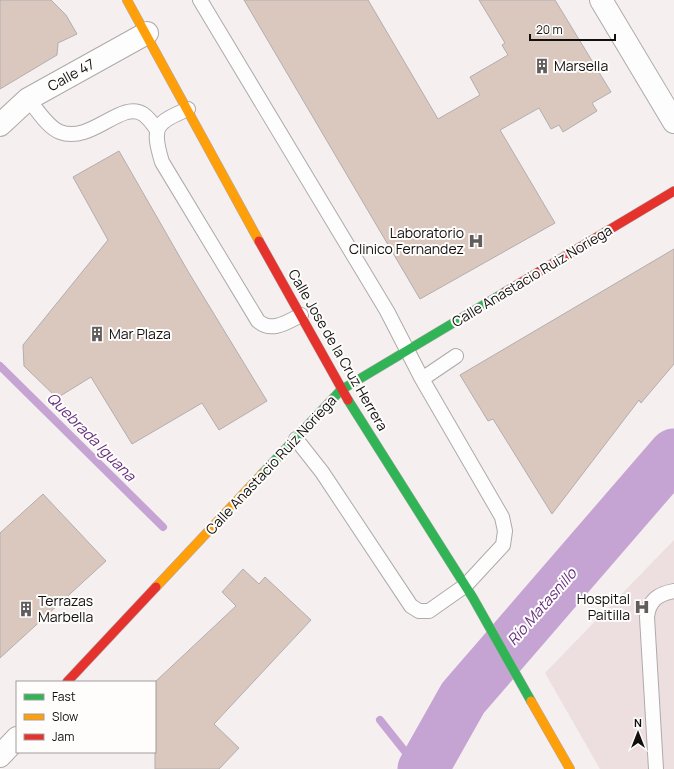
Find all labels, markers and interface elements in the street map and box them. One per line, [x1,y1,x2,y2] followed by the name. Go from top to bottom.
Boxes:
[530,16,615,42] scale bar
[536,21,563,38] text: 20 m
[44,54,97,95] street label: Calle 47
[554,56,608,75] place label: Marsella
[533,57,551,75] building icon: Marsella
[448,220,615,331] street label: Calle Anastacio Ruiz Noriega
[349,223,464,258] place label: Laboratorio Clinico Fernandez
[467,232,485,250] hospital icon: Laboratorio Clinico Fernandez
[284,266,393,434] street label: Calle Jose de la Cruz Herrera
[109,324,171,343] place label: Mar Plaza
[88,325,106,343] building icon: Mar Plaza
[42,388,141,486] water label: Quebrada Iguana
[201,391,340,538] street label: Calle Anastacio Ruiz Noriega
[502,563,582,650] water label: Río Matasnillo
[577,589,630,624] place label: Hospital Paitilla
[38,591,93,626] place label: Terrazas Marbella
[633,598,651,616] hospital icon: Hospital Paitilla
[17,600,35,618] building icon: Terrazas Marbella
[16,681,156,753] legend
[52,688,76,705] text: Fast
[52,708,78,725] text: Slow
[618,713,658,753] north arrow
[634,715,642,730] text: N
[52,728,74,745] text: Jam

